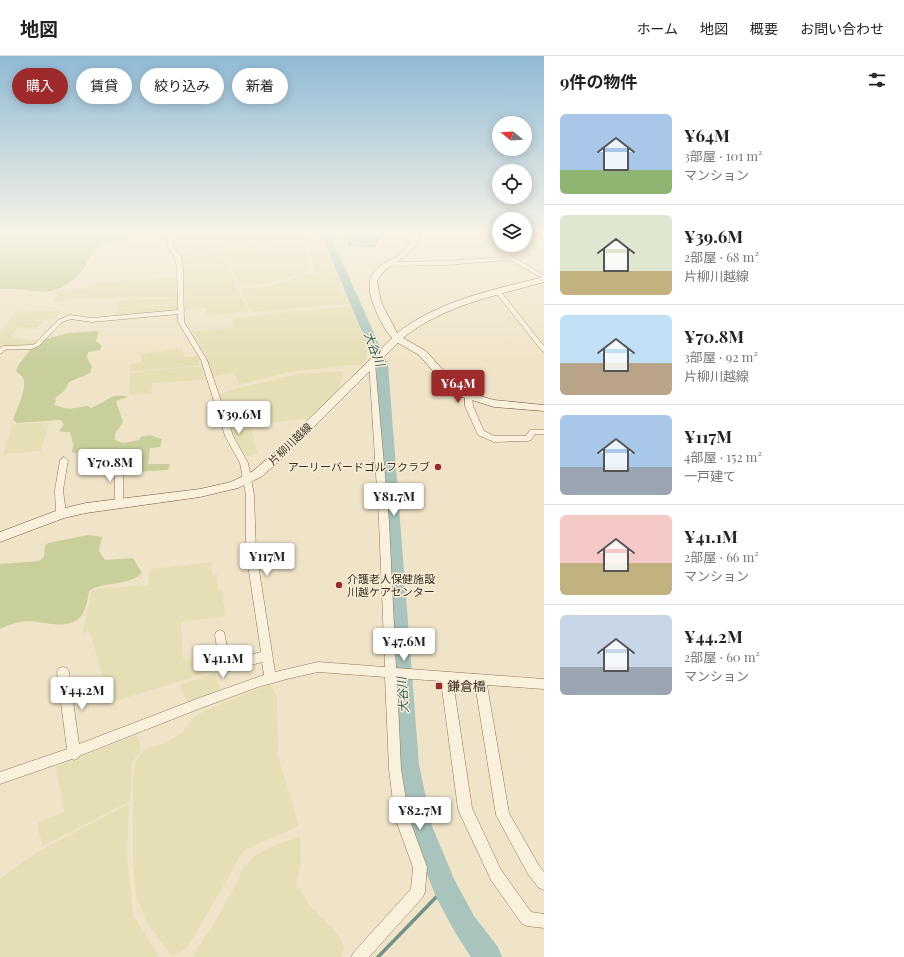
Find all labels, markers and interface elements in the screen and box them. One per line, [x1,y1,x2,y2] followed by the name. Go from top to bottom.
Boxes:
[20,15,58,41] text: 地図
[636,19,678,38] text: ホーム
[700,19,728,38] text: 地図
[750,19,778,38] text: 概要
[800,19,884,38] text: お問い合わせ
[12,68,68,104] chip: 購入
[76,68,132,104] chip: 賃貸
[140,68,224,104] chip: 絞り込み
[232,68,288,104] chip: 新着
[866,69,888,91] icon: filters
[560,70,637,92] text: 9件の物件
[492,116,532,156] north arrow
[492,116,532,252] map controls
[684,124,730,146] text: ¥64M
[592,130,640,178] icon: home
[684,147,762,164] text: 3部屋 · 101 m²
[492,164,532,204] button: locate
[684,166,749,183] text: マンション
[492,212,532,252] button: layers
[684,225,743,247] text: ¥39.6M
[592,231,640,279] icon: home
[684,248,759,265] text: 2部屋 · 68 m²
[684,267,749,284] text: 片柳川越線
[684,325,744,347] text: ¥70.8M
[361,329,390,370] water label: 大谷川
[592,331,640,379] icon: home
[684,348,758,365] text: 3部屋 · 92 m²
[684,367,749,384] text: 片柳川越線
[434,370,482,404] pin: ¥64M
[440,374,476,391] text: ¥64M
[206,401,272,435] pin: ¥39.6M
[216,405,262,422] text: ¥39.6M
[265,419,315,468] street label: 片柳川越線
[684,425,732,447] text: ¥117M
[592,431,640,479] icon: home
[684,448,762,465] text: 4部屋 · 152 m²
[77,449,143,483] pin: ¥70.8M
[87,453,133,470] text: ¥70.8M
[288,459,430,474] place label: アーリーバードゴルフクラブ
[433,462,443,472] marker: アーリーバードゴルフクラブ
[684,467,736,484] text: 一戸建て
[361,483,427,517] pin: ¥81.7M
[373,487,415,504] text: ¥81.7M
[684,525,738,547] text: ¥41.1M
[592,531,640,579] icon: home
[239,543,295,577] pin: ¥117M
[249,547,285,564] text: ¥117M
[684,548,759,565] text: 2部屋 · 66 m²
[684,567,749,584] text: マンション
[347,571,435,599] place label: 介護老人保健施設 川越ケアセンター
[334,580,344,590] marker: 介護老人保健施設 川越ケアセンター
[684,625,743,647] text: ¥44.2M
[371,628,437,662] pin: ¥47.6M
[592,631,640,679] icon: home
[382,632,426,649] text: ¥47.6M
[190,645,256,679] pin: ¥41.1M
[684,648,760,665] text: 2部屋 · 60 m²
[202,649,244,666] text: ¥41.1M
[684,667,749,684] text: マンション
[393,675,411,714] water label: 大谷川
[49,677,115,711] pin: ¥44.2M
[447,677,486,694] place label: 鎌倉橋
[60,681,104,698] text: ¥44.2M
[434,681,444,691] marker: 鎌倉橋
[387,797,453,831] pin: ¥82.7M
[398,801,442,818] text: ¥82.7M

